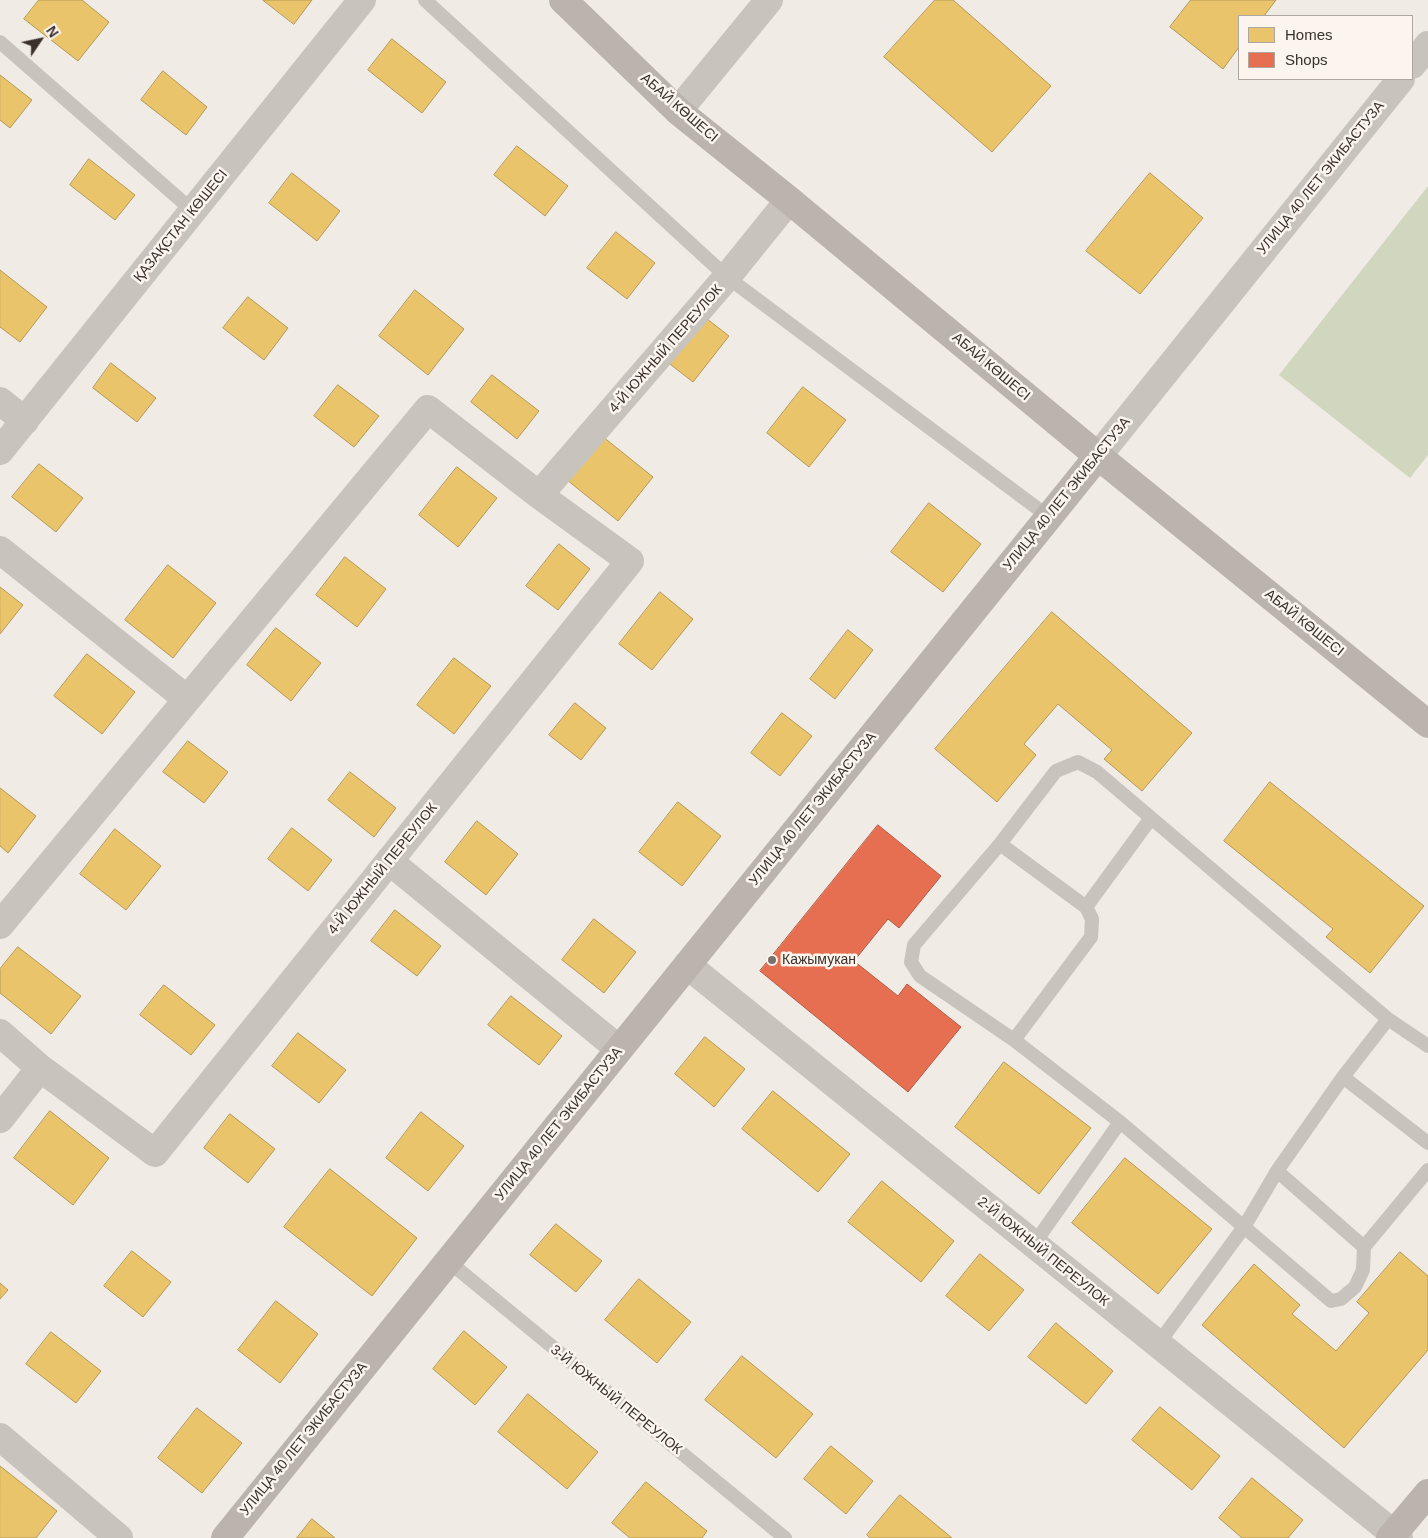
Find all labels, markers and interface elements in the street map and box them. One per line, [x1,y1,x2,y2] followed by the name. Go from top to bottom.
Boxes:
[15,15,65,65] north arrow
[1238,15,1413,80] legend
[43,23,62,40] text: N
[1285,26,1333,43] text: Homes
[1285,51,1328,68] text: Shops
[637,70,721,146] street label: АБАЙ КӨШЕСІ
[1254,98,1388,258] street label: УЛИЦА 40 ЛЕТ ЭКИБАСТУЗА
[131,166,231,286] street label: ҚАЗАҚСТАН КӨШЕСІ
[606,281,726,417] street label: 4-Й ЮЖНЫЙ ПЕРЕУЛОК
[949,329,1033,405] street label: АБАЙ КӨШЕСІ
[1000,414,1134,574] street label: УЛИЦА 40 ЛЕТ ЭКИБАСТУЗА
[1261,586,1347,660] street label: АБАЙ КӨШЕСІ
[746,729,880,889] street label: УЛИЦА 40 ЛЕТ ЭКИБАСТУЗА
[325,800,441,938] street label: 4-Й ЮЖНЫЙ ПЕРЕУЛОК
[782,952,856,968] place label: Кажымукан
[766,954,778,966] marker: Кажымукан
[492,1044,626,1204] street label: УЛИЦА 40 ЛЕТ ЭКИБАСТУЗА
[974,1194,1112,1310] street label: 2-Й ЮЖНЫЙ ПЕРЕУЛОК
[547,1342,685,1458] street label: 3-Й ЮЖНЫЙ ПЕРЕУЛОК
[237,1359,371,1519] street label: УЛИЦА 40 ЛЕТ ЭКИБАСТУЗА

